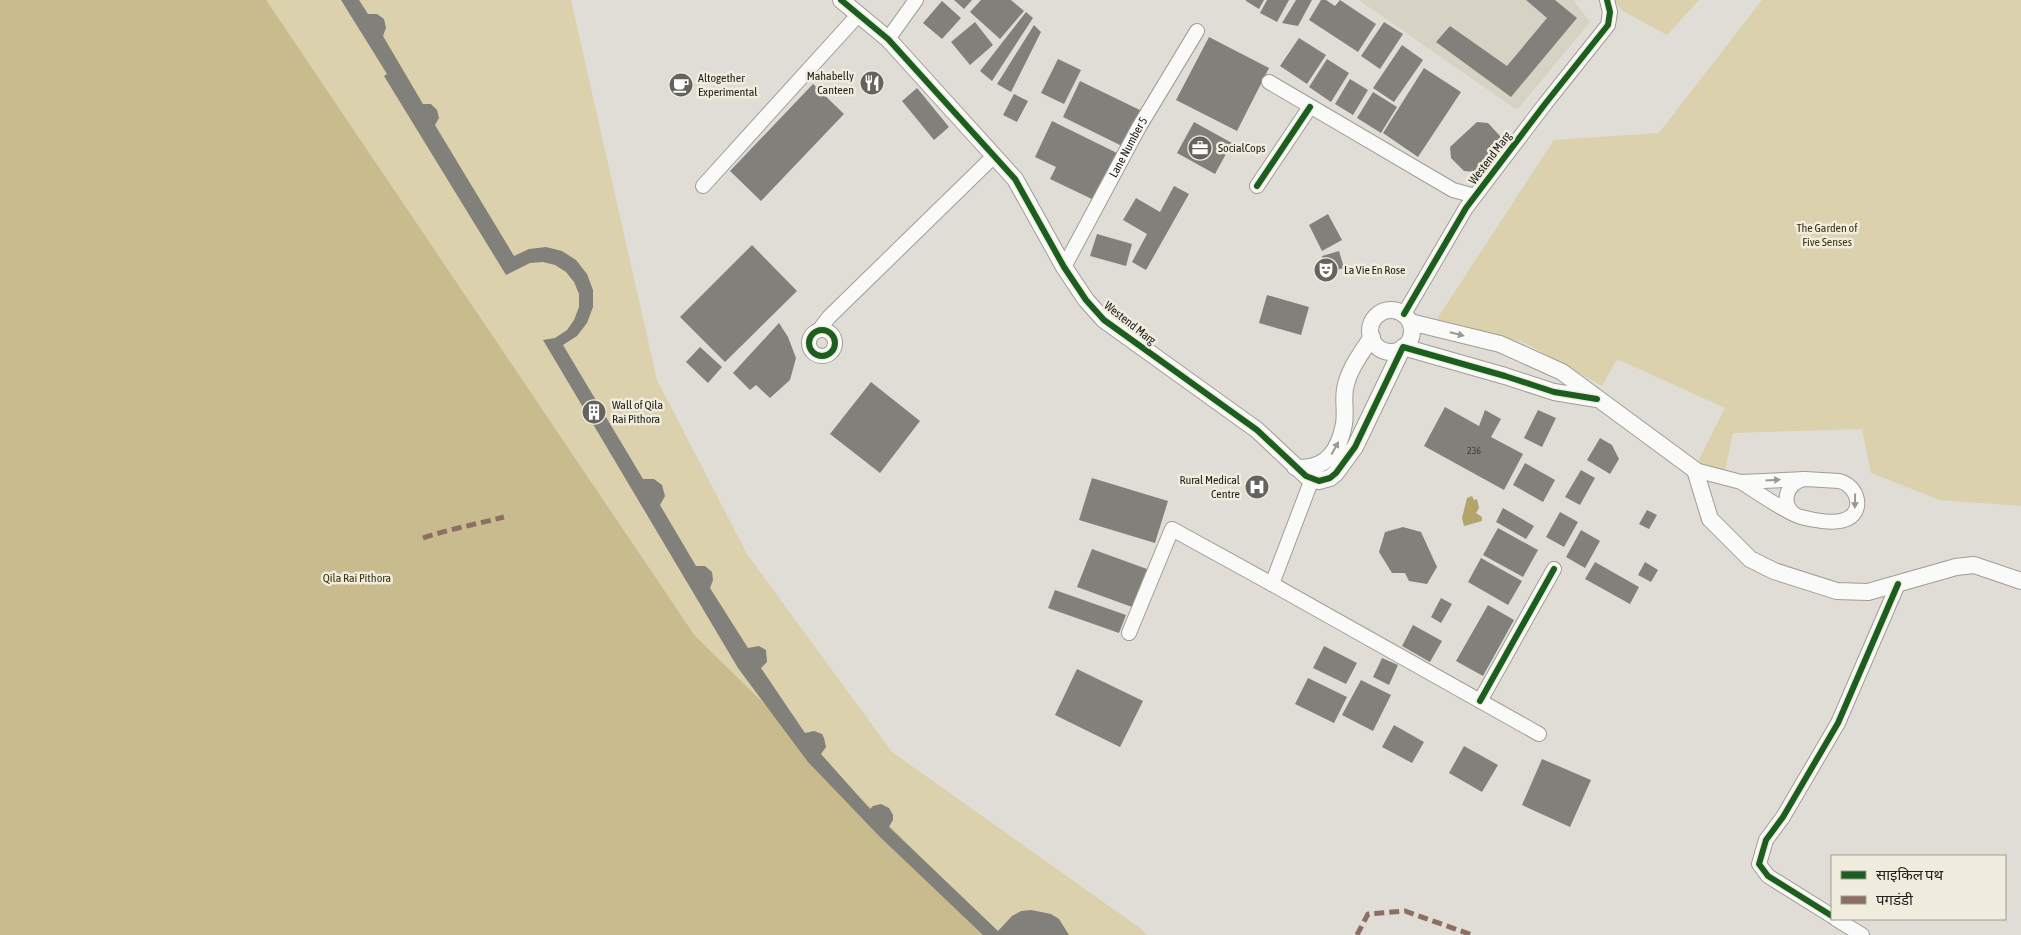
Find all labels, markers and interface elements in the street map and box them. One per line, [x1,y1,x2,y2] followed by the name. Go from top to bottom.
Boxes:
[807,69,854,97] place label: Mahabelly Canteen
[859,70,885,96] restaurant icon: Mahabelly Canteen
[698,71,758,99] place label: Altogether Experimental
[668,72,694,98] cafe icon: Altogether Experimental
[1106,114,1150,180] street label: Lane Number 5
[1466,128,1515,187] street label: Westend Marg
[1187,135,1213,161] office icon: SocialCops
[1218,141,1266,155] place label: SocialCops
[1797,221,1858,249] park label: The Garden of Five Senses
[1313,257,1339,283] theatre icon: La Vie En Rose
[1344,263,1406,277] place label: La Vie En Rose
[1101,298,1159,348] street label: Westend Marg
[1450,330,1465,338] one-way arrow
[612,398,663,426] place label: Wall of Qila Rai Pithora
[581,399,607,425] building icon: Wall of Qila Rai Pithora
[1331,440,1339,455] one-way arrow
[1467,445,1481,456] house number: 236
[1179,473,1241,501] place label: Rural Medical Centre
[1244,474,1270,500] hospital icon: Rural Medical Centre
[1765,476,1781,484] one-way arrow
[1851,494,1859,510] one-way arrow
[323,571,391,585] park label: Qila Rai Pithora
[1831,855,2006,920] legend
[1876,866,1944,883] text: साइकिल पथ
[1876,891,1914,908] text: पगडंडी

